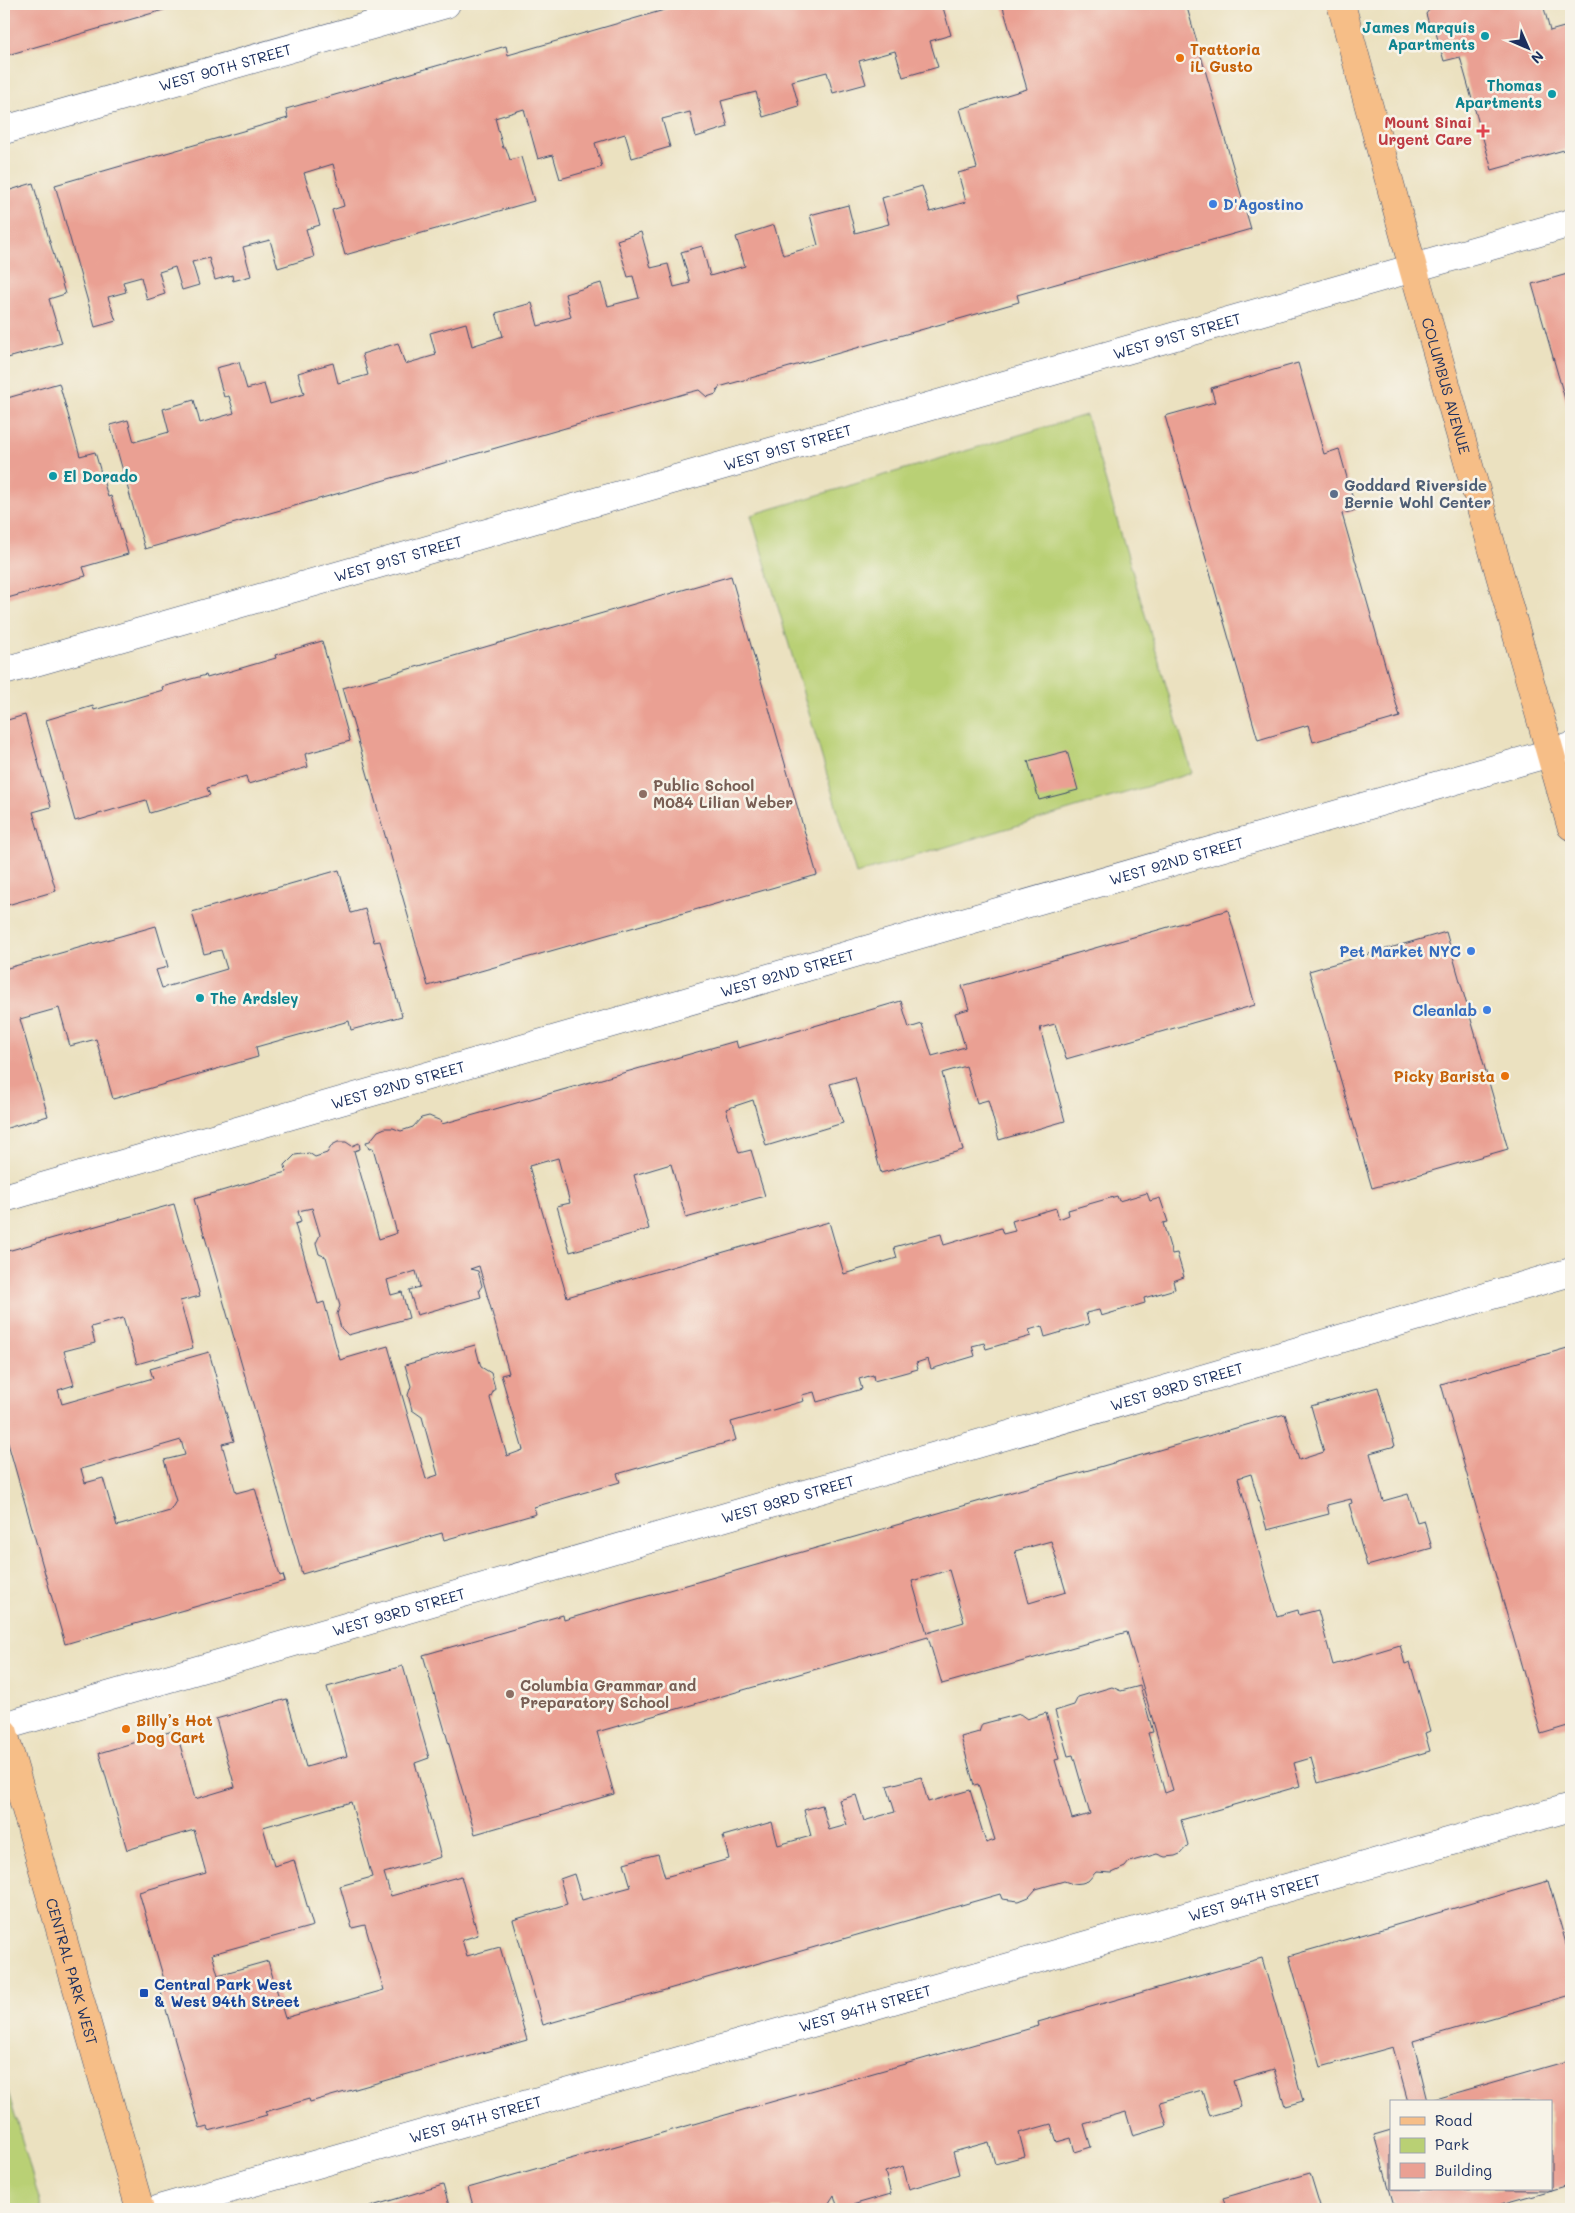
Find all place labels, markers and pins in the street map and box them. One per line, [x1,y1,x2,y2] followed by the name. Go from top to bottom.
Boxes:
[1362,17,1475,54] place label: James Marquis Apartments
[1479,30,1491,42] marker: James Marquis Apartments
[1190,39,1260,76] place label: Trattoria iL Gusto
[1174,52,1186,64] marker: Trattoria iL Gusto
[1455,75,1542,112] place label: Thomas Apartments
[1546,88,1558,100] marker: Thomas Apartments
[1378,112,1472,149] place label: Mount Sinai Urgent Care
[1476,124,1490,138] marker: Mount Sinai Urgent Care
[1223,194,1303,214] place label: D'Agostino
[1207,198,1219,210] marker: D'Agostino
[63,466,138,486] place label: El Dorado
[47,470,59,482] marker: El Dorado
[1344,475,1491,512] place label: Goddard Riverside Bernie Wohl Center
[1328,488,1340,500] marker: Goddard Riverside Bernie Wohl Center
[653,775,793,812] place label: Public School M084 Lilian Weber
[637,788,649,800] marker: Public School M084 Lilian Weber
[1339,941,1461,961] place label: Pet Market NYC
[1465,945,1477,957] marker: Pet Market NYC
[210,988,298,1008] place label: The Ardsley
[194,992,206,1004] marker: The Ardsley
[1412,1000,1477,1020] place label: Cleanlab
[1481,1004,1493,1016] marker: Cleanlab
[1393,1066,1495,1086] place label: Picky Barista
[1499,1070,1511,1082] marker: Picky Barista
[520,1675,697,1712] place label: Columbia Grammar and Preparatory School
[504,1688,516,1700] marker: Columbia Grammar and Preparatory School
[136,1710,213,1747] place label: Billy’s Hot Dog Cart
[120,1723,132,1735] marker: Billy’s Hot Dog Cart
[154,1974,300,2011] place label: Central Park West & West 94th Street
[138,1987,150,1999] marker: Central Park West & West 94th Street

